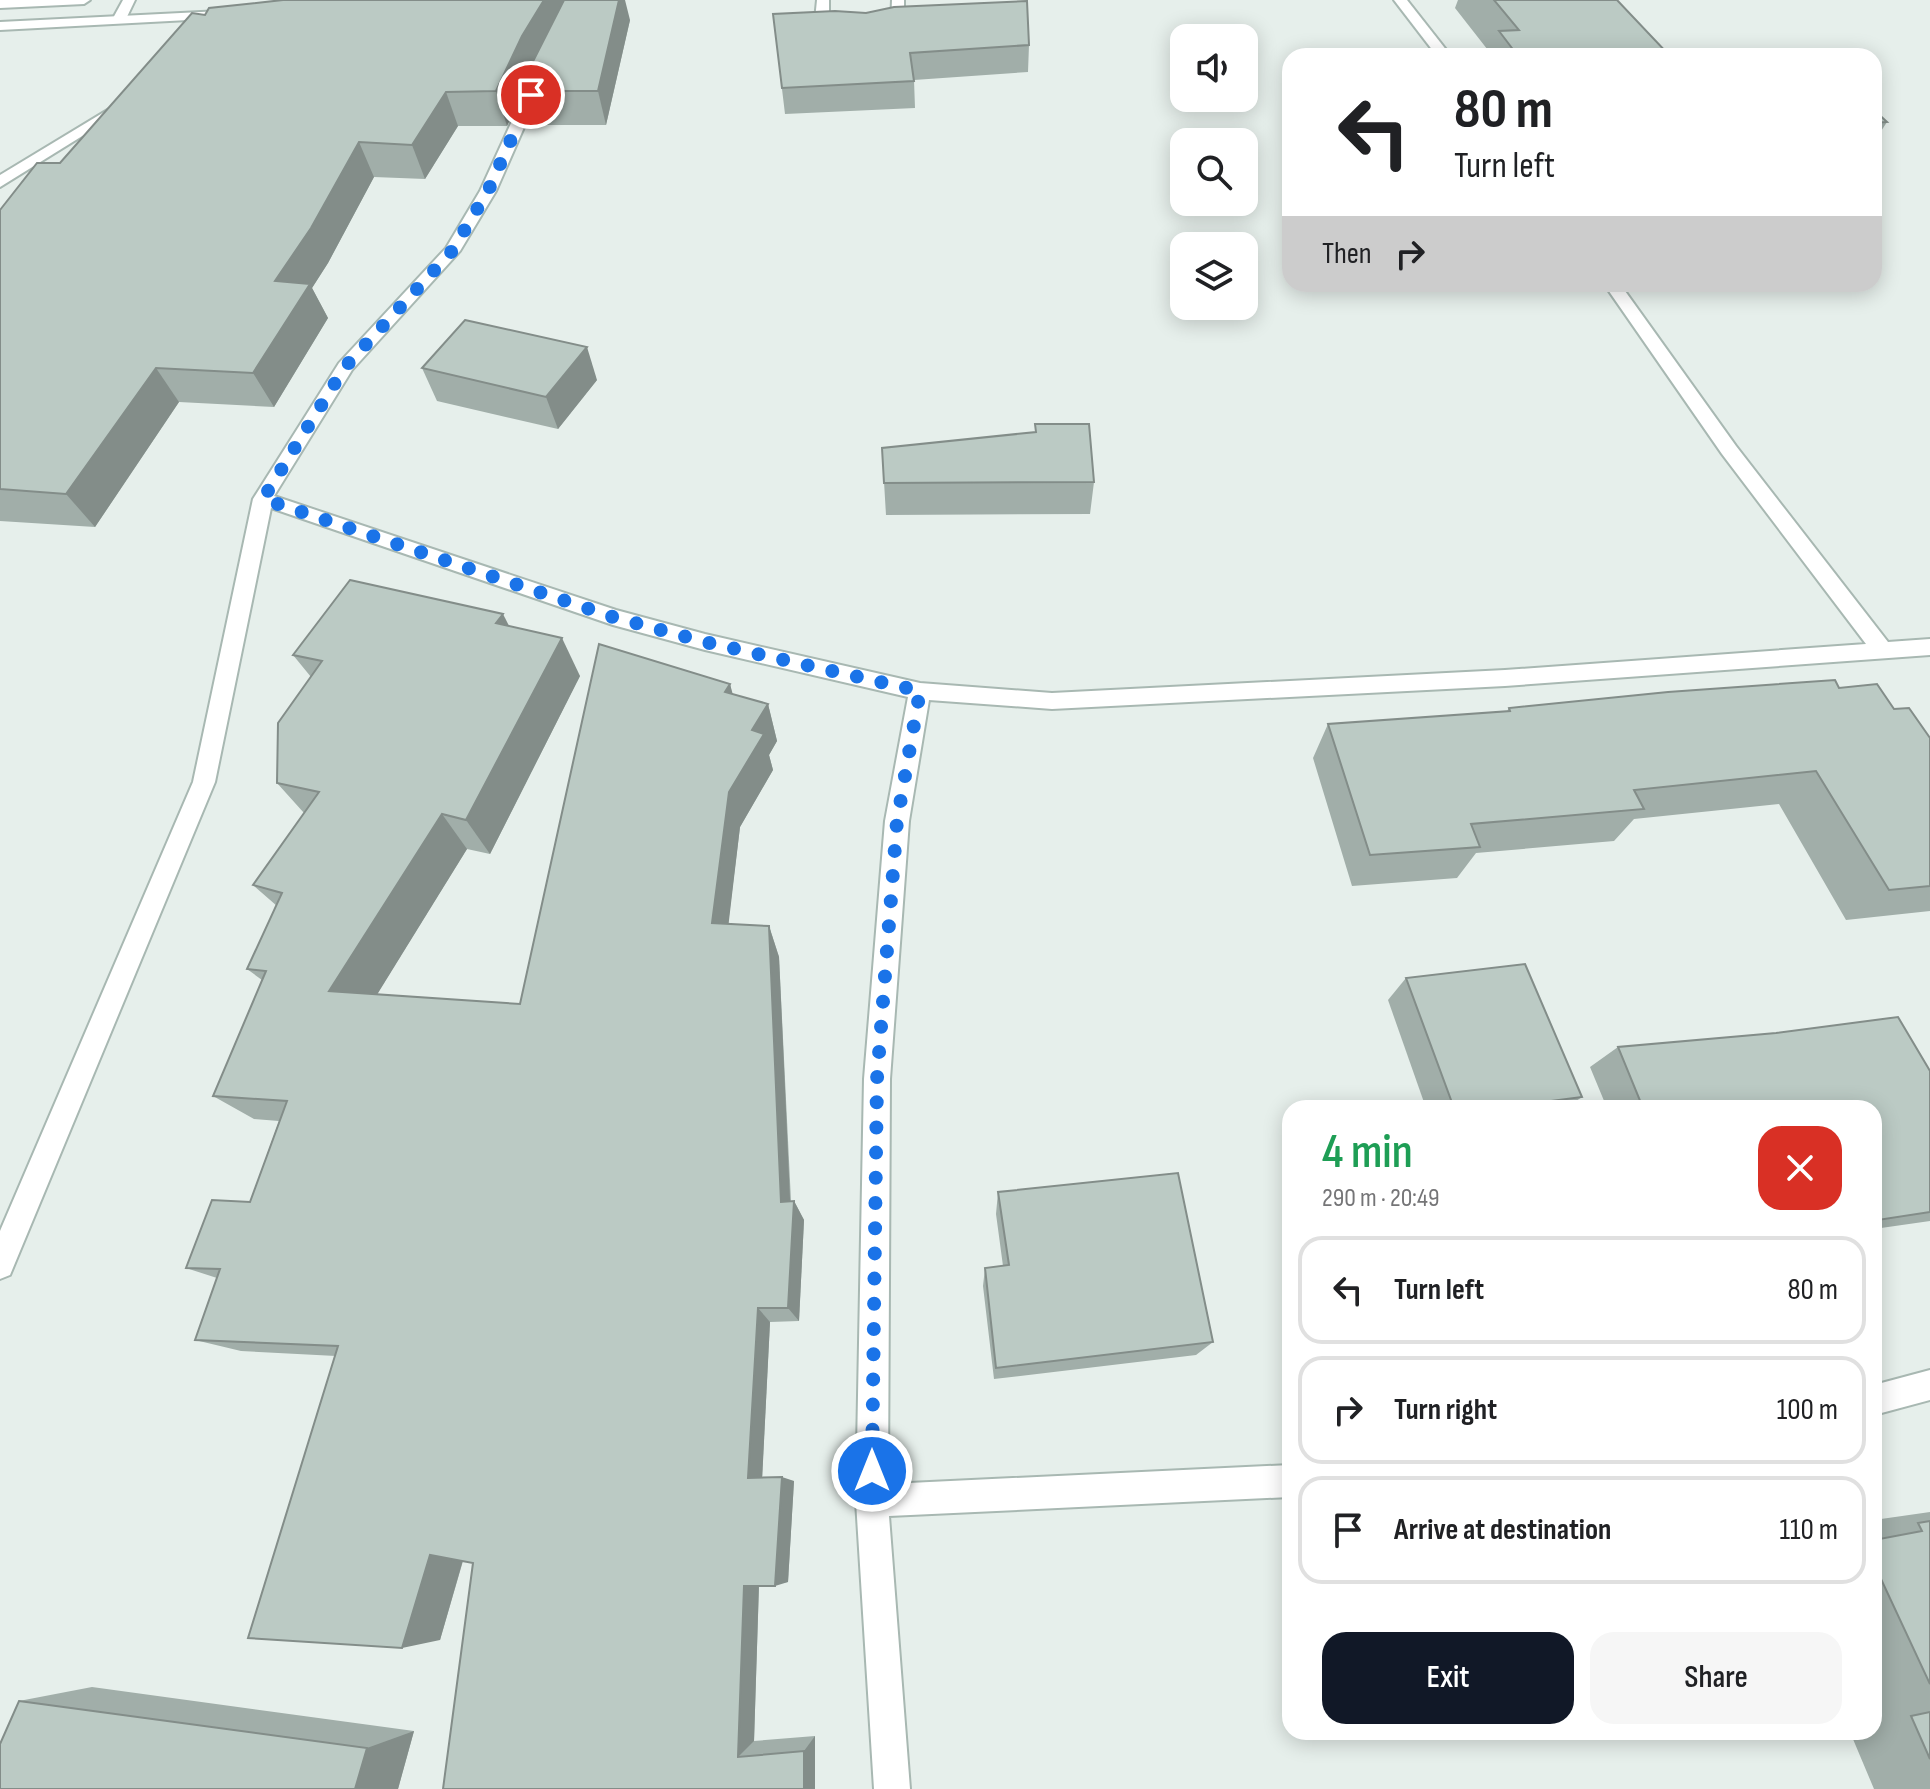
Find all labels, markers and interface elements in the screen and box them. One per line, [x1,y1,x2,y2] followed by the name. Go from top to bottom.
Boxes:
[1170,24,1258,320] map controls
[1170,24,1258,112] button: sound
[497,61,565,129] pin
[509,73,553,117] icon: arrive
[1454,77,1553,144] text: 80 m
[1322,80,1426,184] icon: left
[1170,128,1258,216] button: search
[1454,145,1555,188] text: Turn left
[1170,232,1258,320] button: layers
[1388,232,1432,276] icon: right
[1322,236,1372,272] text: Then
[1322,1124,1413,1181] text: 4 min
[1758,1126,1842,1210] button: close
[1322,1183,1439,1214] text: 290 m · 20:49
[1326,1268,1370,1312] icon: left
[1394,1272,1484,1308] text: Turn left
[1787,1272,1838,1308] text: 80 m
[1326,1388,1370,1432] icon: right
[1394,1392,1497,1428] text: Turn right
[1777,1392,1838,1428] text: 100 m
[830,1429,914,1513] position arrow
[1326,1508,1370,1552] icon: arrive
[1394,1512,1611,1548] text: Arrive at destination
[1780,1512,1838,1548] text: 110 m
[1322,1632,1574,1724] button: Exit
[1590,1632,1842,1724] button: Share

